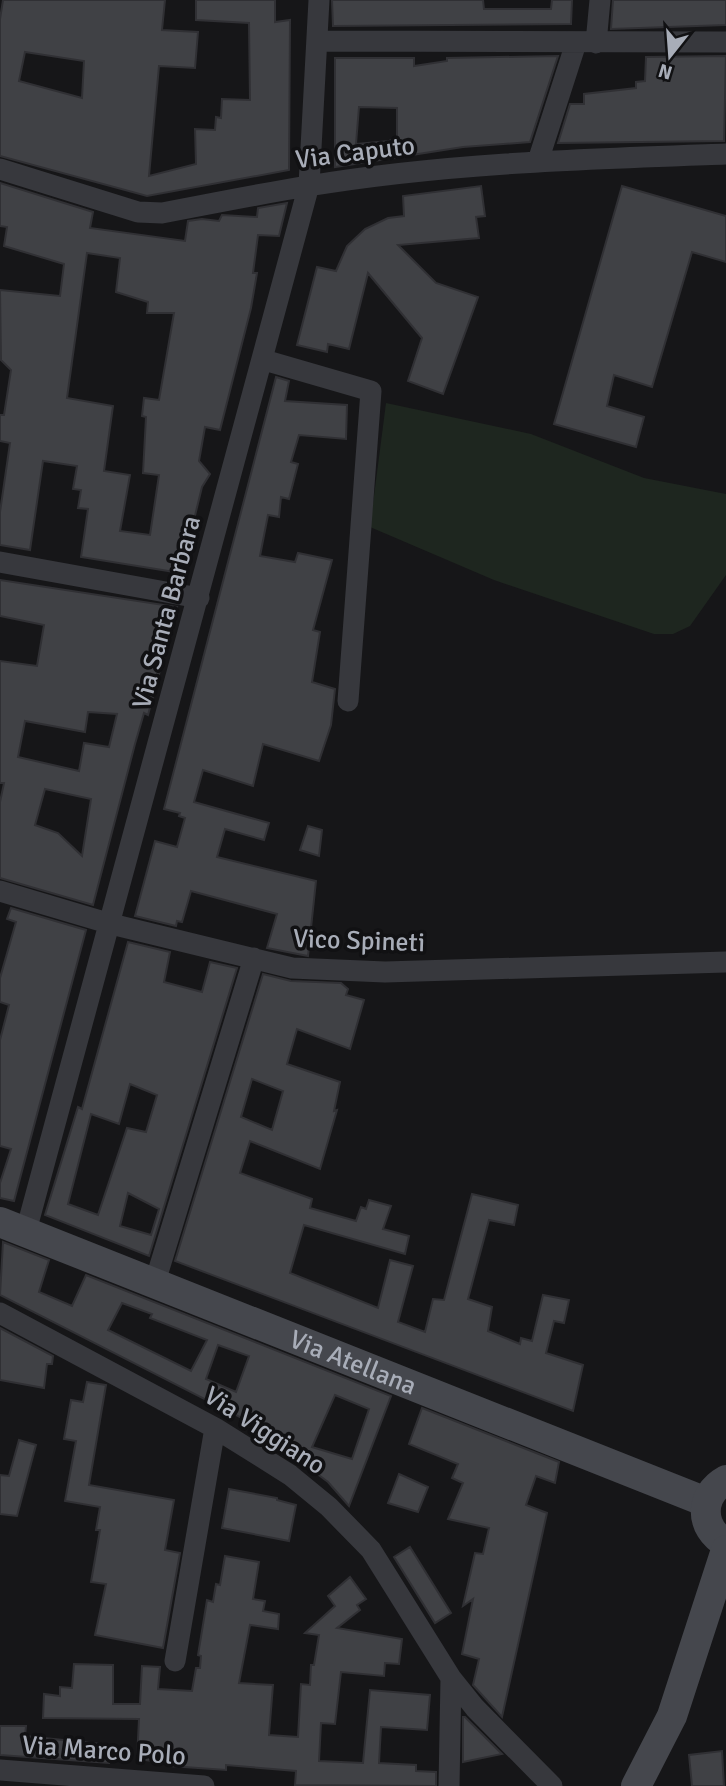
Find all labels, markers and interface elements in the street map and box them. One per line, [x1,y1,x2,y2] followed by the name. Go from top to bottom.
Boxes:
[635,21,705,91] north arrow
[655,58,675,85] text: N
[294,130,417,176] street label: Via Caputo
[126,512,208,712] street label: Via Santa Barbara
[292,923,426,959] street label: Vico Spineti
[285,1323,421,1403] street label: Via Atellana
[198,1380,331,1482] street label: Via Viggiano
[21,1729,187,1773] street label: Via Marco Polo

